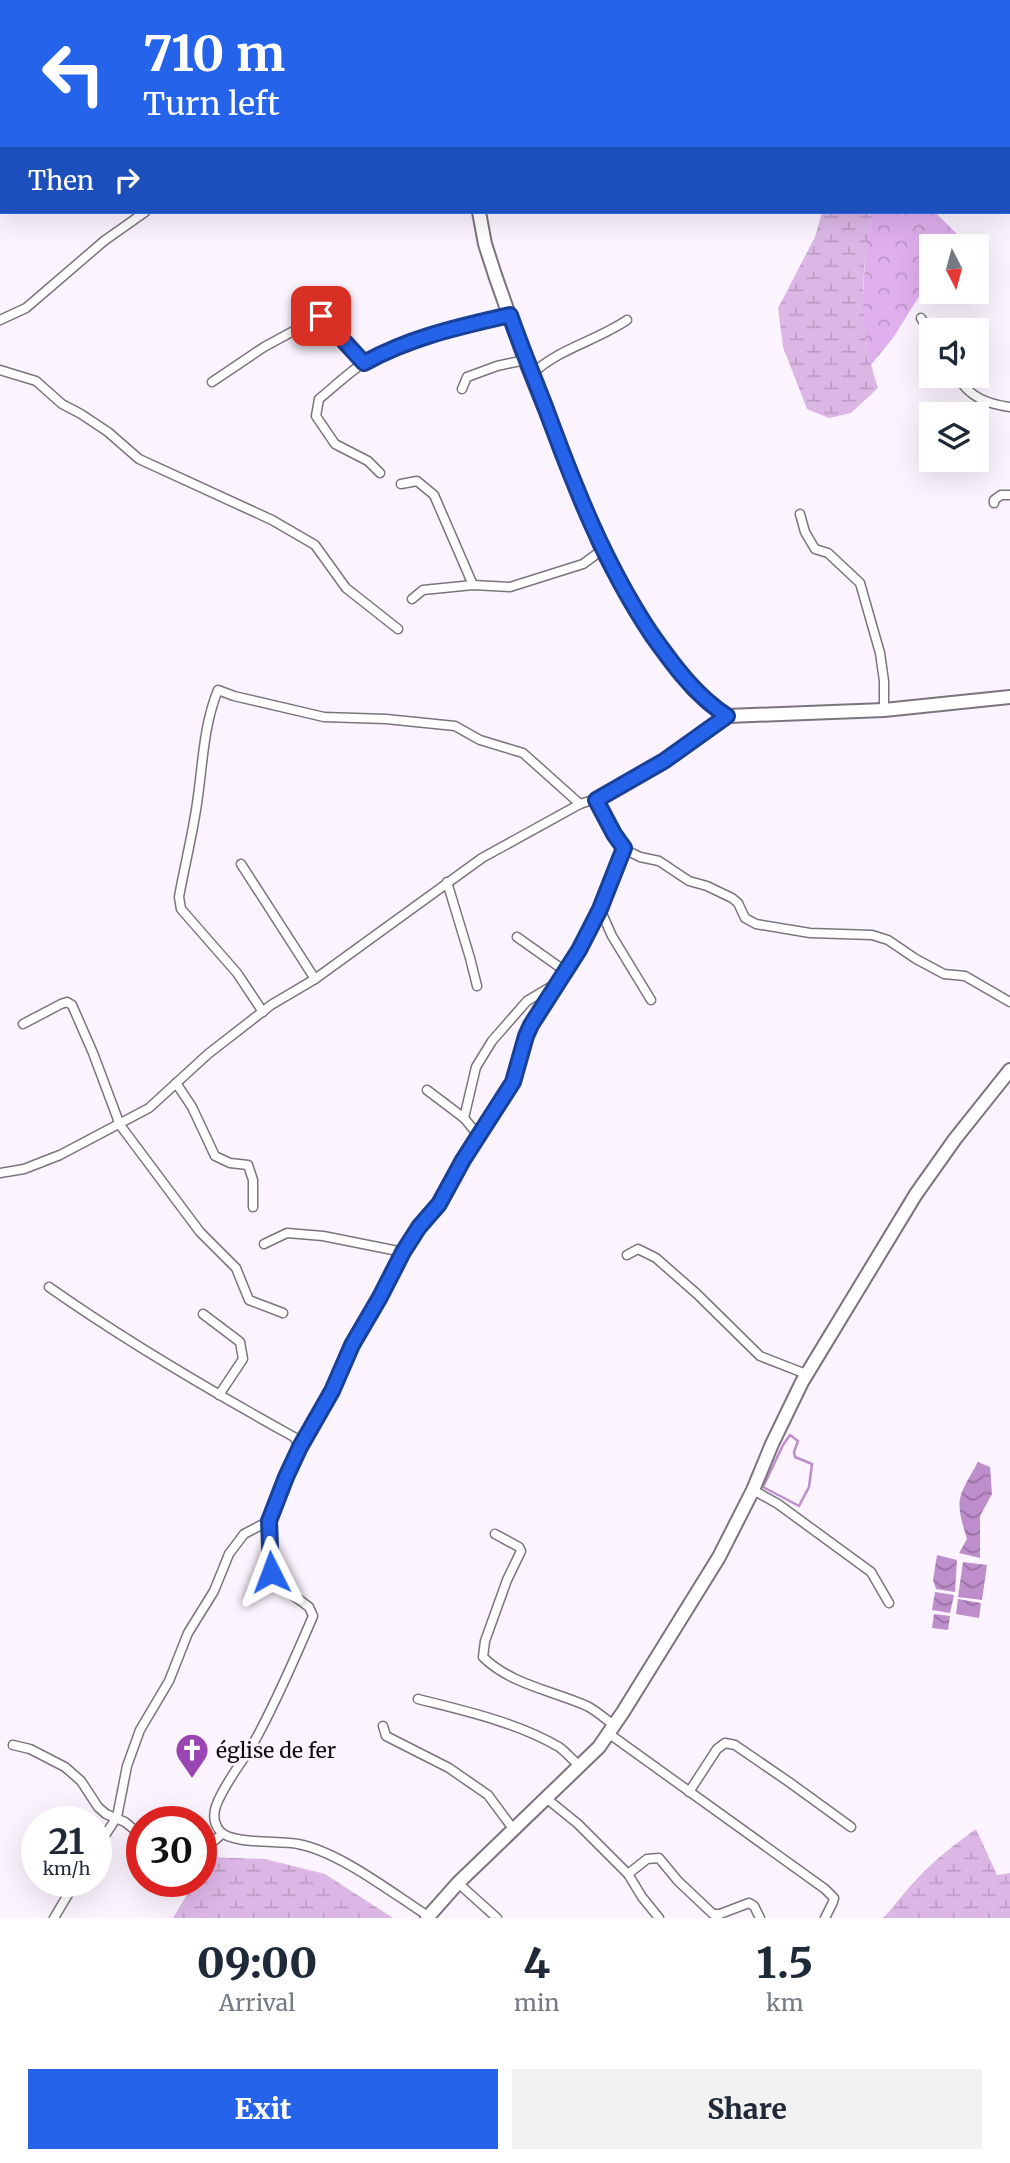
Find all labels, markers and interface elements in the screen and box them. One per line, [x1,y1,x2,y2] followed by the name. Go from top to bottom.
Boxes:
[143,23,285,84] text: 710 m
[28,28,119,119] icon: left
[143,84,280,124] text: Turn left
[108,161,146,199] icon: right
[28,164,94,197] text: Then
[919,234,989,304] north arrow
[919,234,989,472] map controls
[291,286,351,346] pin
[302,297,340,335] icon: arrive
[919,318,989,388] button: sound
[919,402,989,472] button: layers
[234,1535,308,1609] position arrow
[173,1731,211,1780] church icon: église de fer
[216,1737,336,1764] place label: église de fer
[126,1806,217,1897] speed limit sign: 30
[49,1820,84,1864] text: 21
[43,1857,90,1880] text: km/h
[197,1937,317,1989] text: 09:00
[523,1937,550,1989] text: 4
[756,1937,813,1989] text: 1.5
[219,1988,295,2017] text: Arrival
[514,1988,560,2017] text: min
[766,1988,803,2017] text: km
[28,2069,498,2149] button: Exit
[512,2069,982,2149] button: Share

